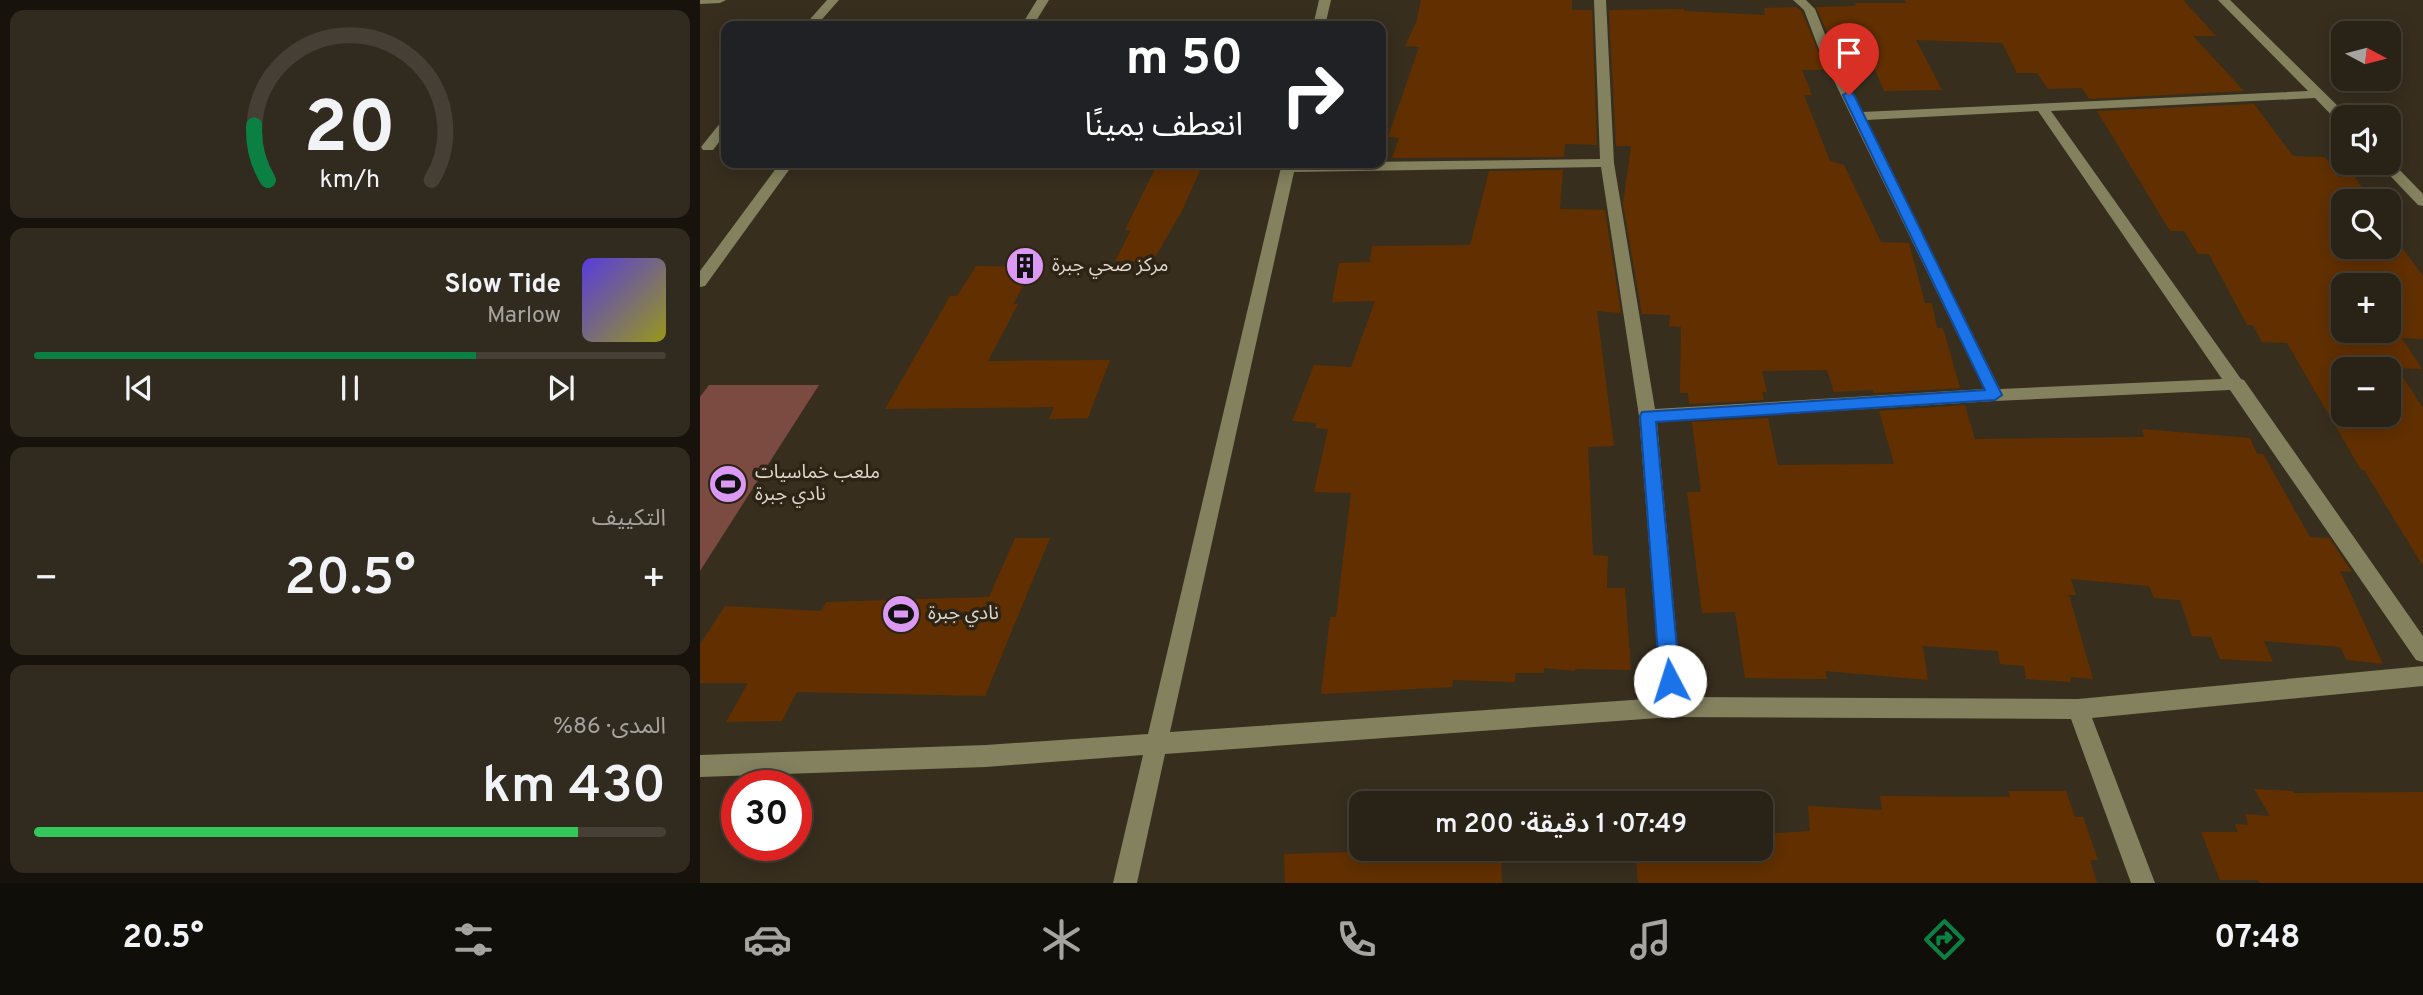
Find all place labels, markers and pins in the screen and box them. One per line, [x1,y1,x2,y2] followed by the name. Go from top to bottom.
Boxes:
[1819,23,1879,95] pin
[1004,245,1046,287] building icon: مركز صحي جبرة
[1052,254,1168,279] place label: مركز صحي جبرة
[755,461,880,508] place label: ملعب خماسيات نادي جبرة
[707,463,749,505] sports icon: ملعب خماسيات نادي جبرة
[880,593,922,635] sports icon: نادي جبرة
[928,602,999,627] place label: نادي جبرة

